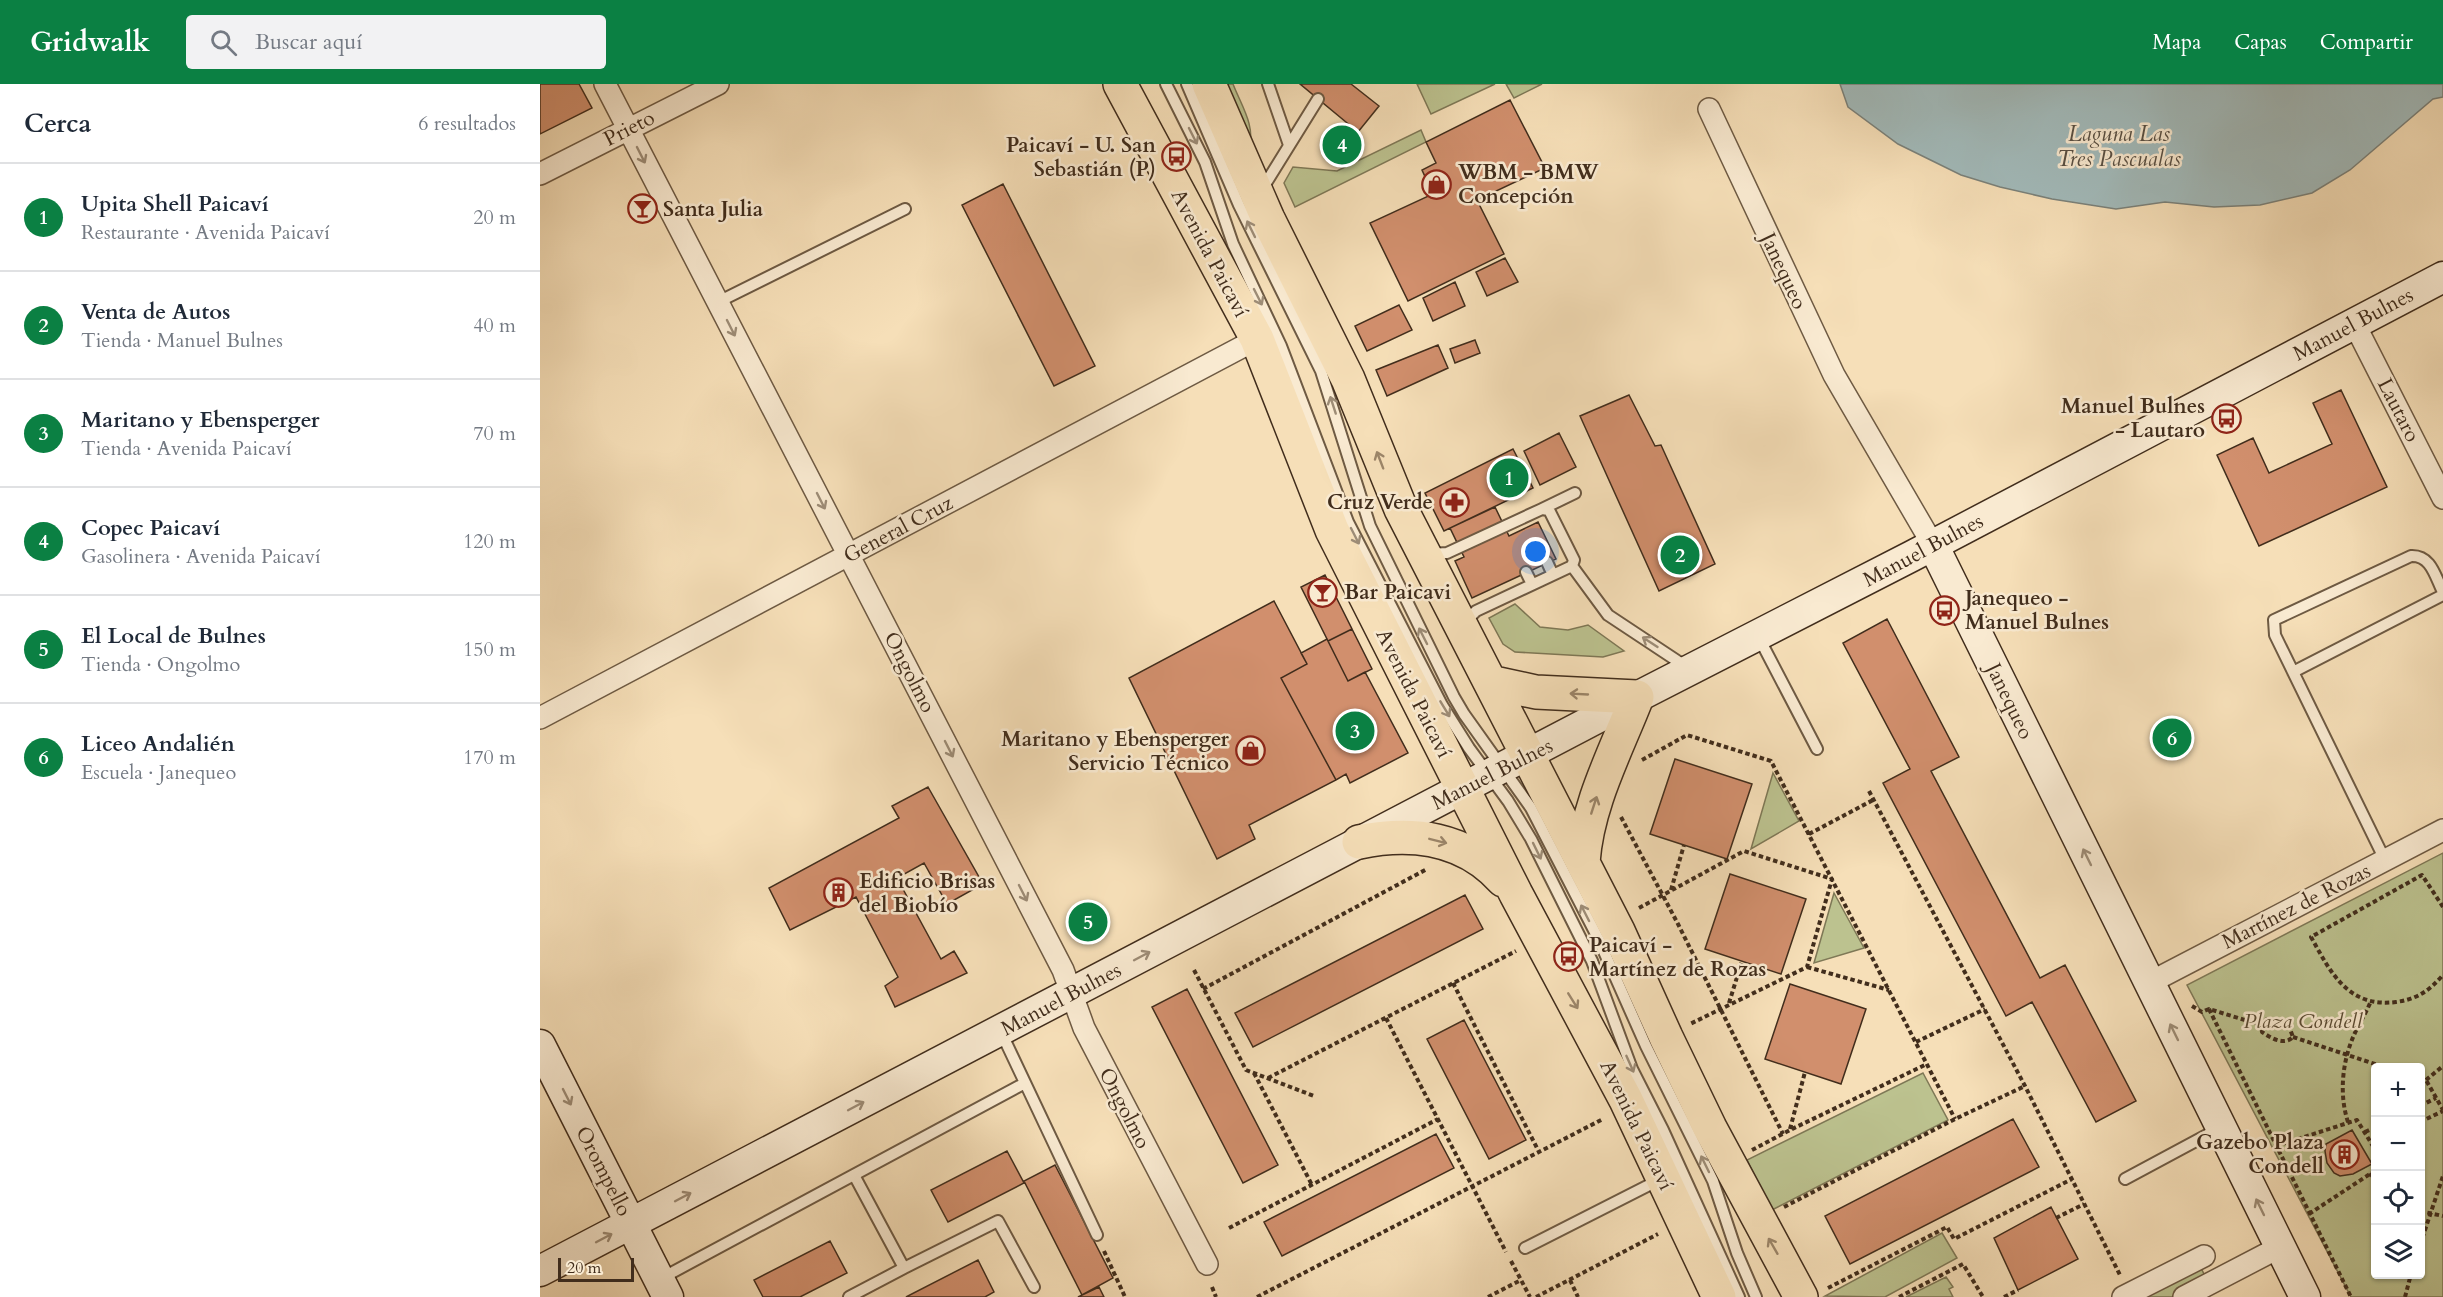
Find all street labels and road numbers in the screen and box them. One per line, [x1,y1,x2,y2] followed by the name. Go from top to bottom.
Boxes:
[599,103,660,154] street label: Prieto
[1164,184,1256,323] street label: Avenida Paicaví
[1752,226,1814,314] street label: Janequeo
[2288,281,2419,368] street label: Manuel Bulnes
[2370,373,2427,447] street label: Lautaro
[838,488,959,570] street label: General Cruz
[1858,507,1989,594] street label: Manuel Bulnes
[1369,624,1459,763] street label: Avenida Paicaví
[877,627,942,718] street label: Ongolmo
[1977,656,2040,744] street label: Janequeo
[1427,731,1558,817] street label: Manuel Bulnes
[2217,856,2376,956] street label: Martínez de Rozas
[996,956,1127,1043] street label: Manuel Bulnes
[1593,1055,1681,1195] street label: Avenida Paicaví
[1092,1063,1157,1154] street label: Ongolmo
[568,1121,639,1221] street label: Orompello

